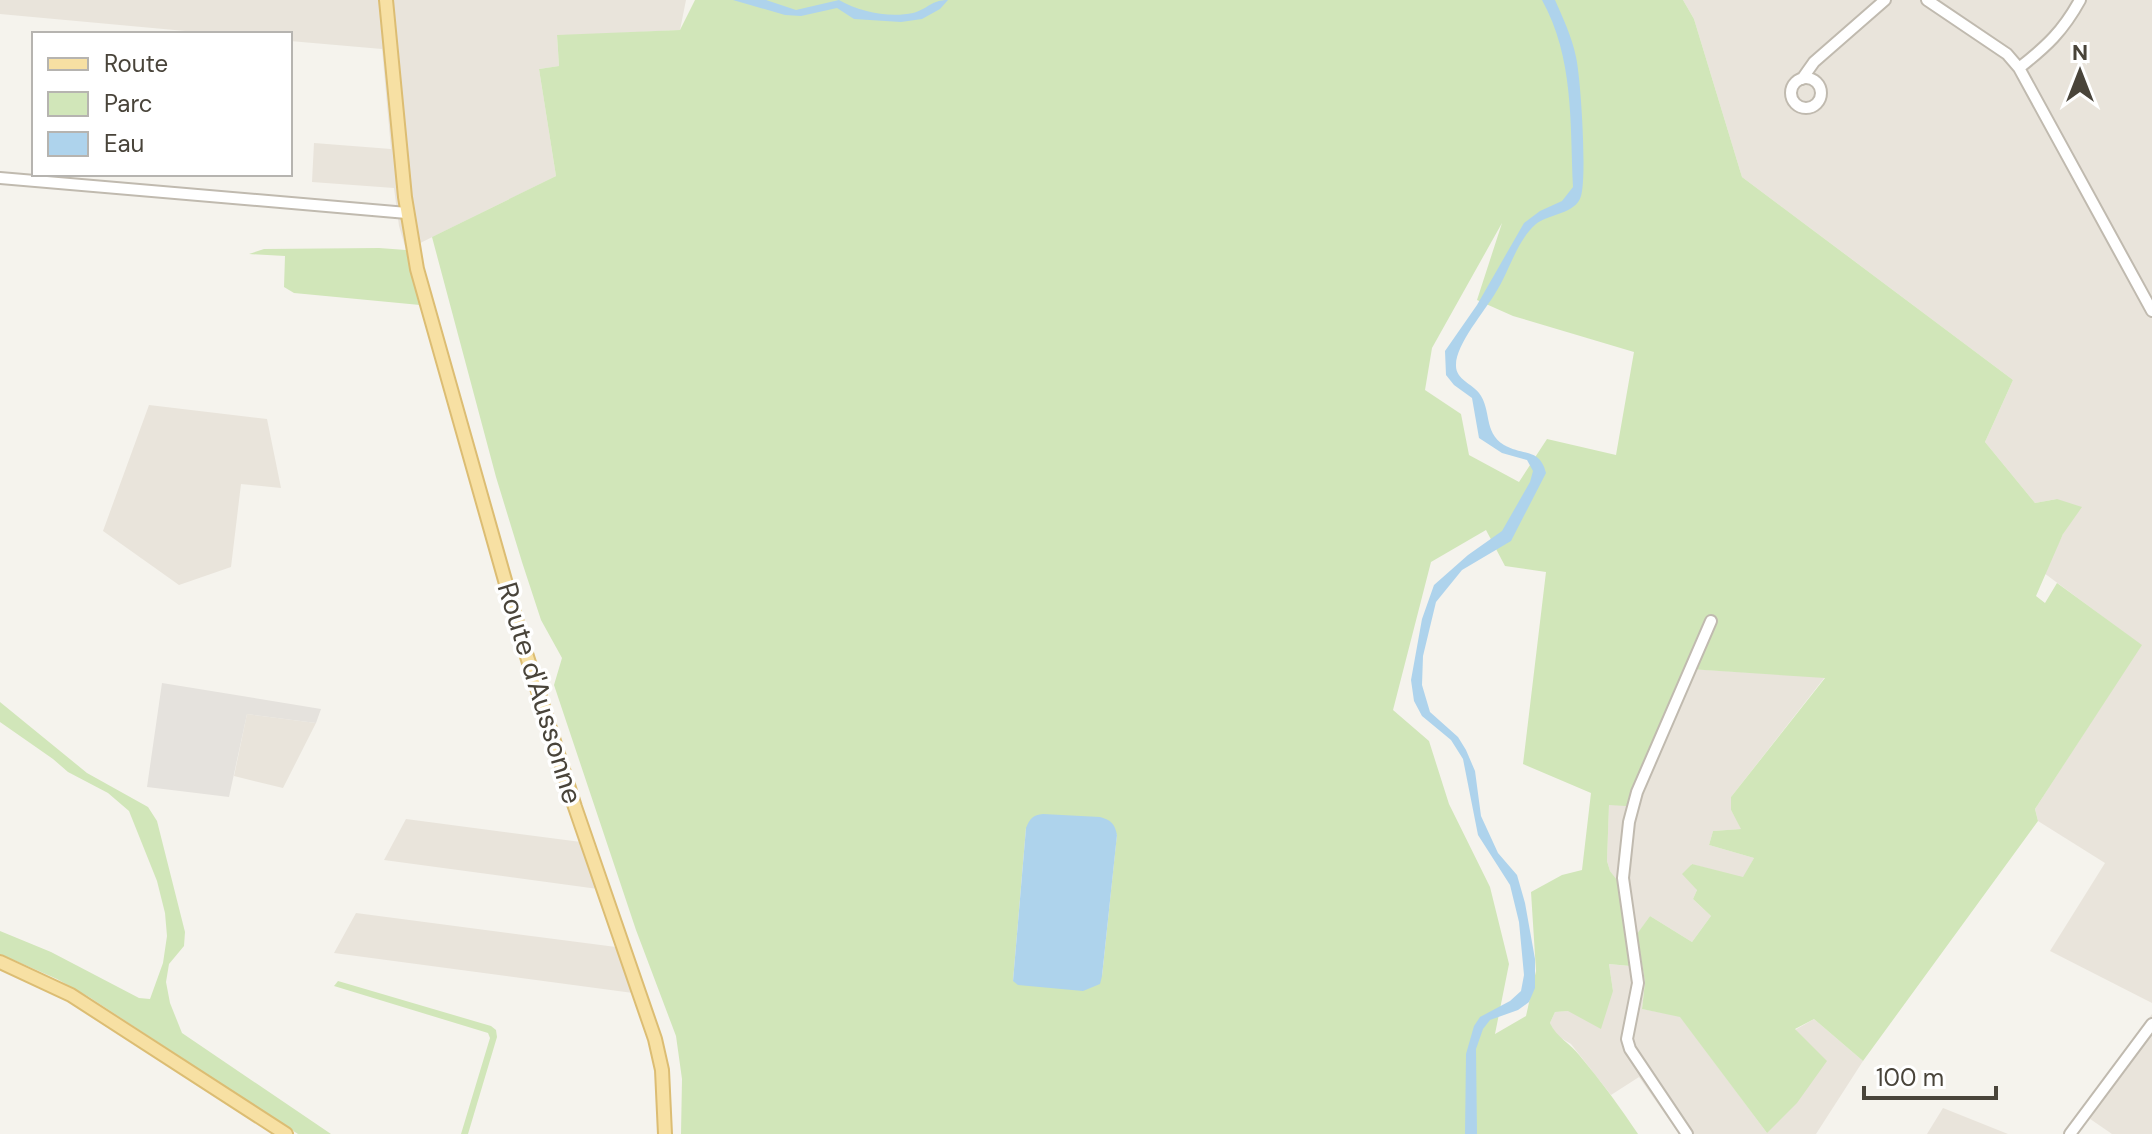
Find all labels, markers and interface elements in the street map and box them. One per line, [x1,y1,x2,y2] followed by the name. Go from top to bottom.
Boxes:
[32,32,292,176] legend
[2040,32,2120,112] north arrow
[2072,38,2088,67] text: N
[104,48,168,79] text: Route
[104,88,153,119] text: Parc
[104,128,144,159] text: Eau
[489,578,591,808] street label: Route d'Aussonne
[1864,1050,1996,1100] scale bar
[1876,1062,1944,1093] text: 100 m

